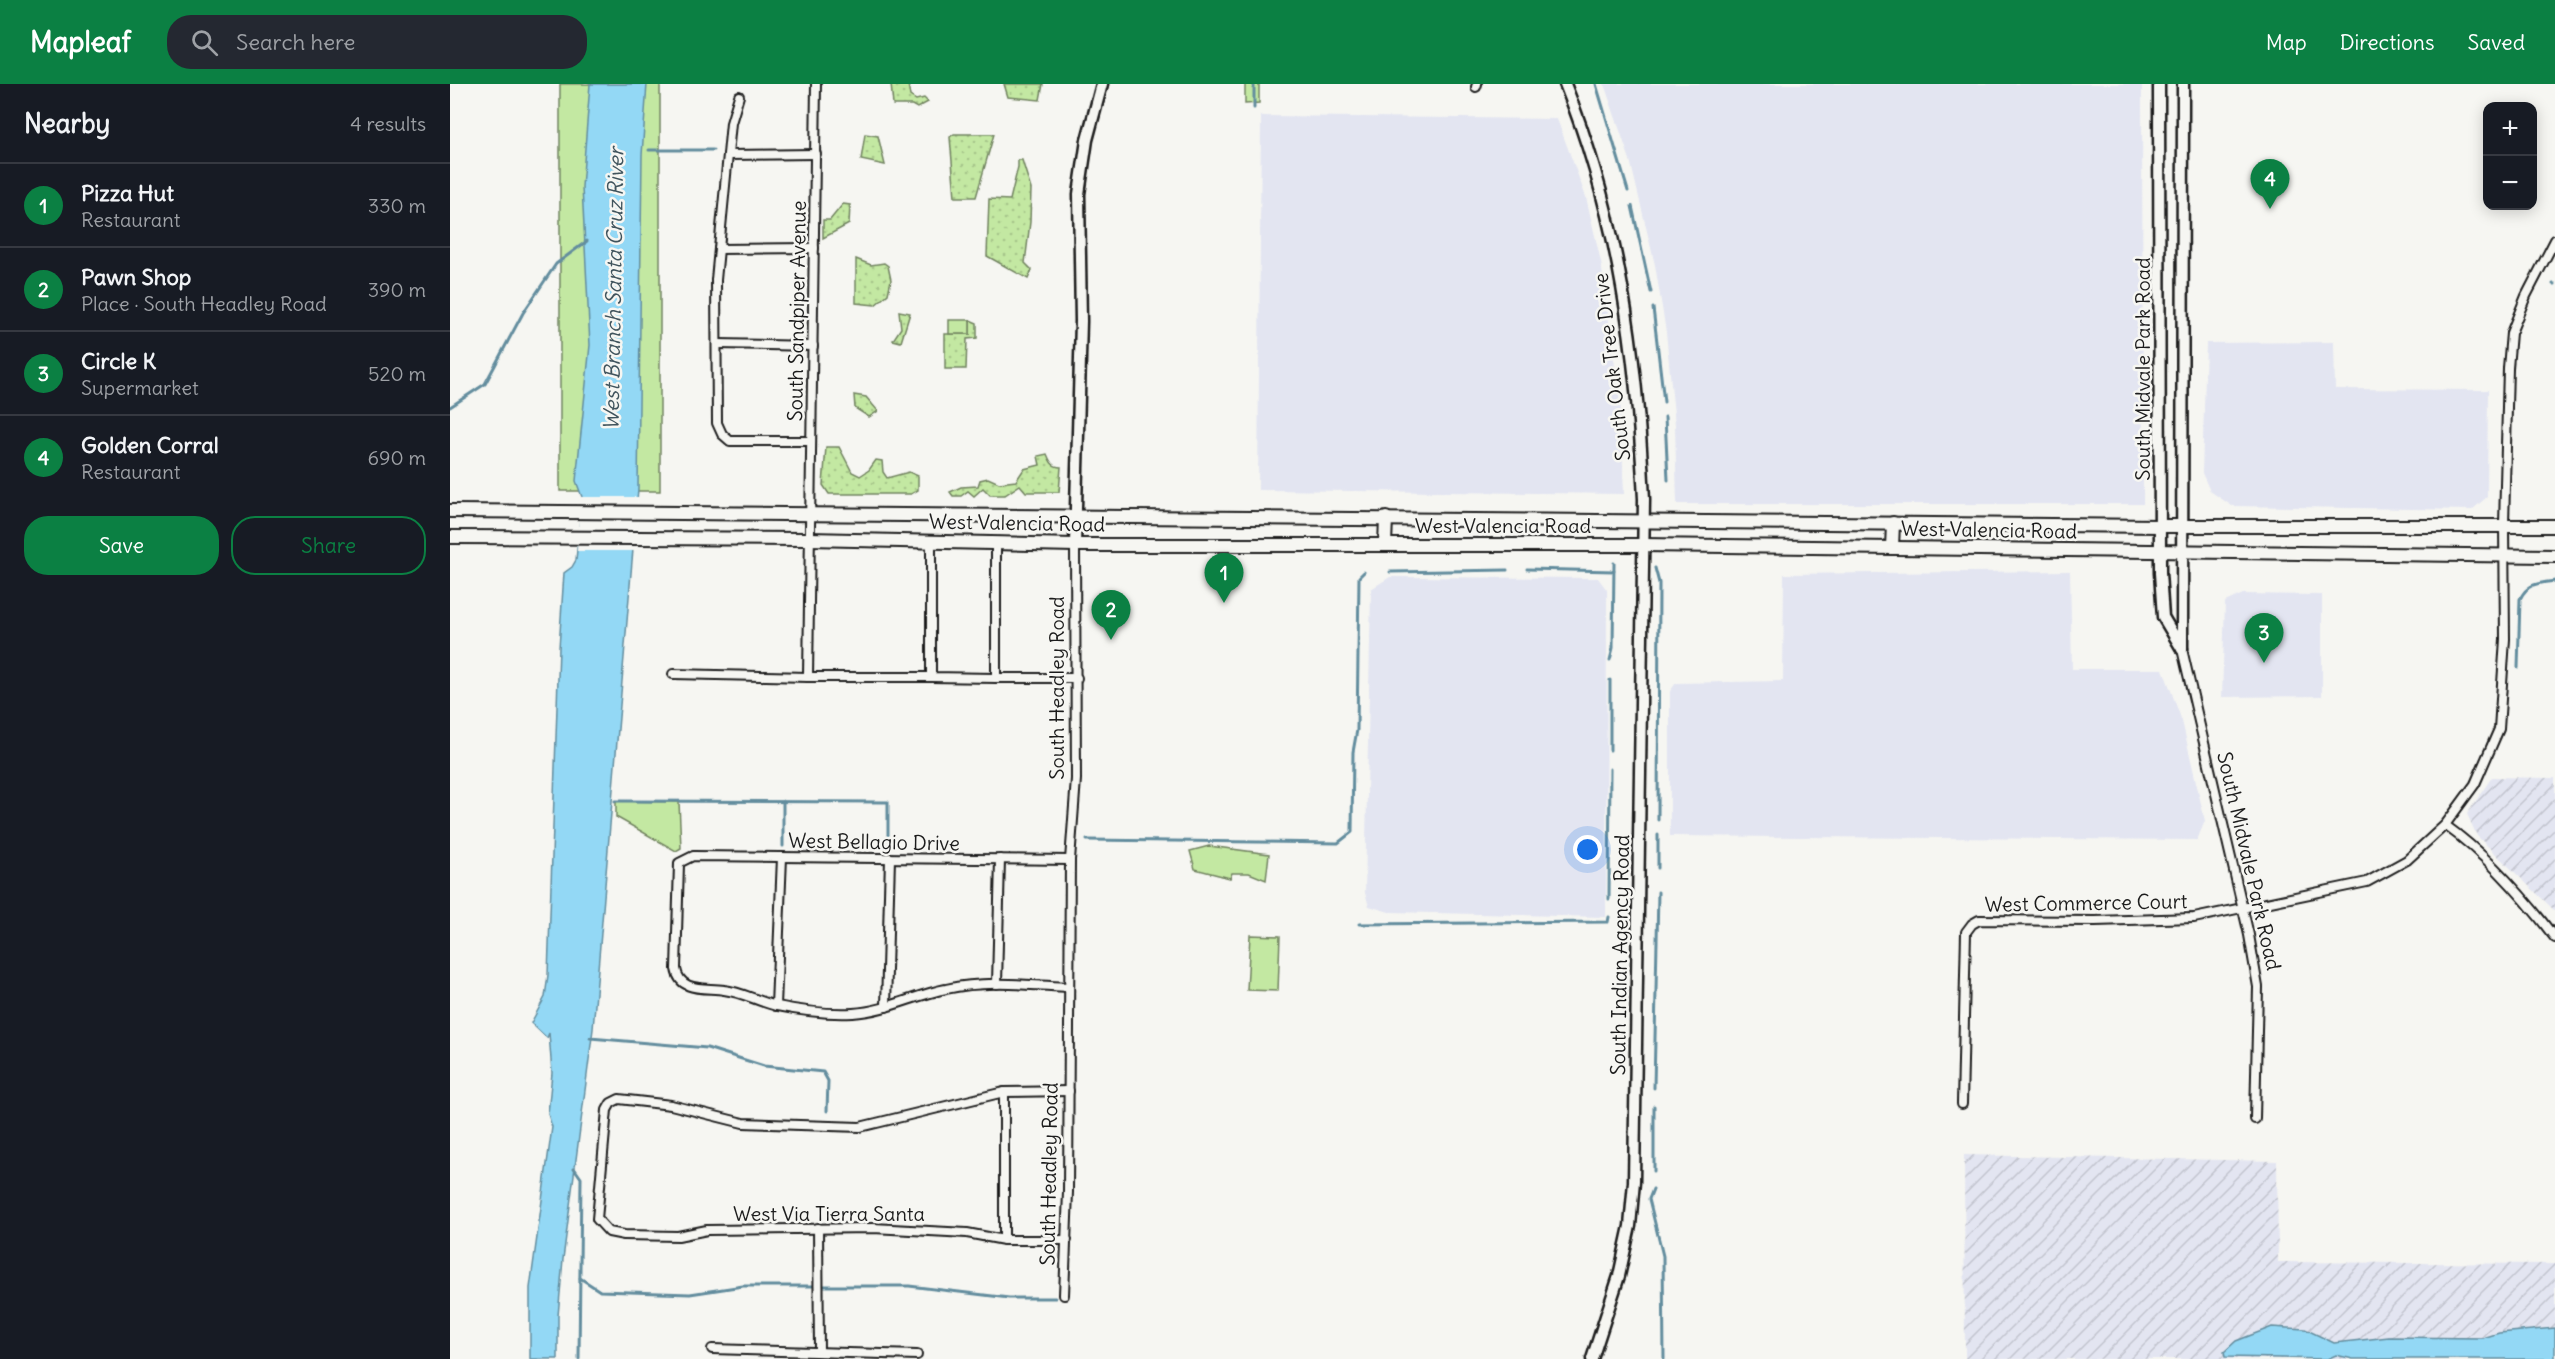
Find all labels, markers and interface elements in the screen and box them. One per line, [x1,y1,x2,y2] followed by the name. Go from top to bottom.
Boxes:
[167,15,587,69] search box
[30,24,131,60] text: Mapleaf
[188,26,221,59] icon: search
[236,28,355,56] text: Search here
[2266,29,2307,56] text: Map
[2340,29,2434,56] text: Directions
[2467,29,2525,56] text: Saved
[2483,102,2537,210] map controls
[2483,102,2537,156] button: +
[24,107,110,140] text: Nearby
[350,111,426,136] text: 4 results
[598,145,630,431] water label: West Branch Santa Cruz River
[2483,156,2537,210] button: −
[2250,160,2290,209] pin: 4
[81,179,174,207] text: Pizza Hut
[40,193,47,218] text: 1
[368,193,426,218] text: 330 m
[782,200,811,422] street label: South Sandpiper Avenue
[81,207,180,232] text: Restaurant
[2130,257,2155,481] street label: South Midvale Park Road
[81,263,191,291] text: Pawn Shop
[1588,272,1635,462] street label: South Oak Tree Drive
[38,277,49,302] text: 2
[368,277,426,302] text: 390 m
[81,291,327,316] text: Place · South Headley Road
[81,347,156,375] text: Circle K
[38,361,49,386] text: 3
[368,361,426,386] text: 520 m
[81,375,199,400] text: Supermarket
[81,431,219,459] text: Golden Corral
[38,445,49,470] text: 4
[368,445,426,470] text: 690 m
[81,459,180,484] text: Restaurant
[929,508,1106,537] street label: West Valencia Road
[1415,513,1591,538] street label: West Valencia Road
[1901,515,2078,544] street label: West Valencia Road
[24,516,219,575] button: Save
[231,516,426,575] button: Share
[1204,554,1244,603] pin: 1
[1092,590,1130,640] pin: 2
[1044,596,1069,780] street label: South Headley Road
[2244,614,2284,663] pin: 3
[2212,749,2287,973] street label: South Midvale Park Road
[788,828,960,855] street label: West Bellagio Drive
[1605,834,1634,1076] street label: South Indian Agency Road
[1573,835,1602,864] your location
[1984,888,2188,917] street label: West Commerce Court
[1034,1082,1063,1266] street label: South Headley Road
[733,1201,925,1226] street label: West Via Tierra Santa

